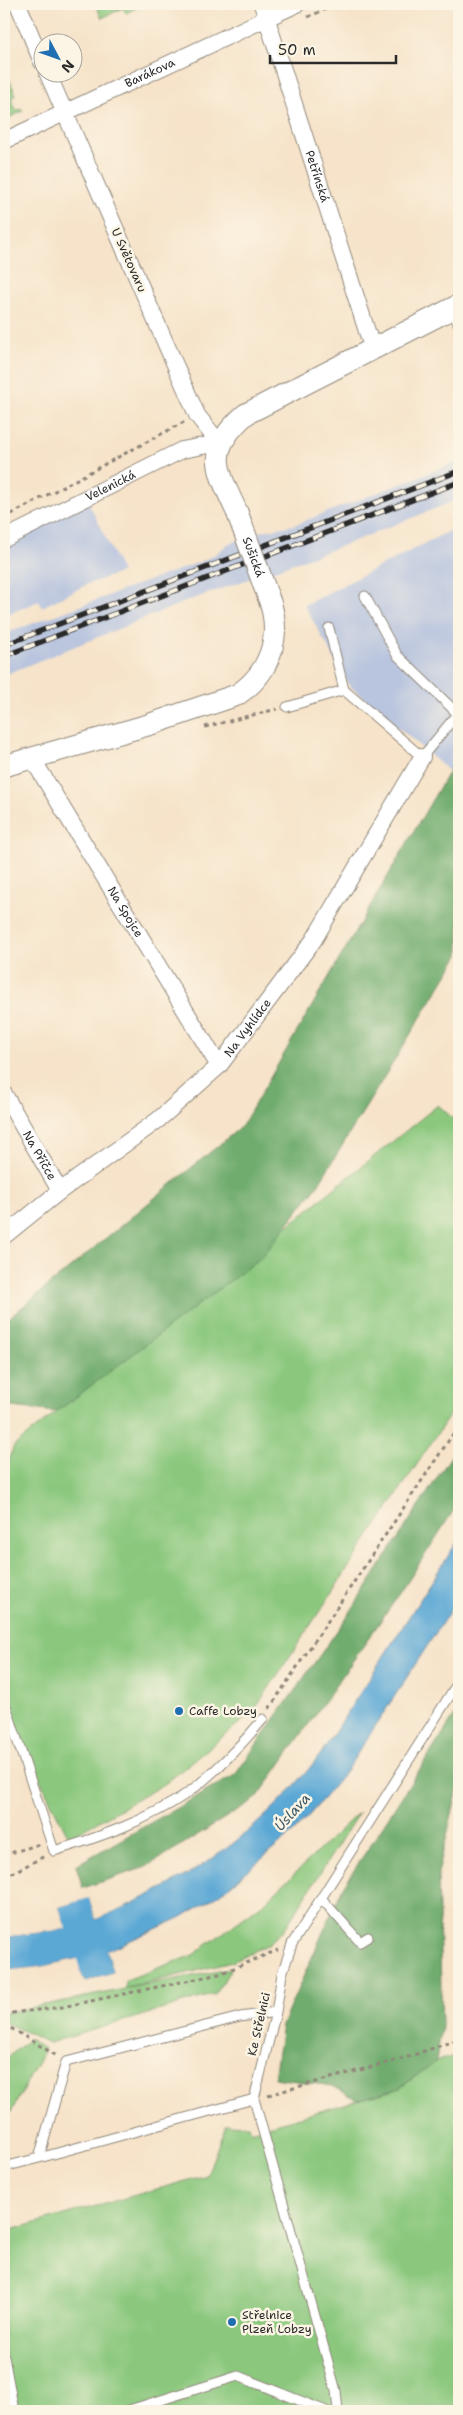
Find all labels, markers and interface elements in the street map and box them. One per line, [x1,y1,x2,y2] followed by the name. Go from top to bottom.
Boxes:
[32,32,82,82] north arrow
[270,32,397,64] scale bar
[278,40,316,60] text: 50 m
[122,54,178,91] street label: Barákova
[57,56,78,77] text: N
[301,148,333,205] street label: Petřínská
[108,225,150,295] street label: U Světovaru
[83,466,139,505] street label: Velenická
[239,535,268,580] street label: Sušická
[104,883,147,940] street label: Na Spojce
[220,995,275,1060] street label: Na Vyhlídce
[19,1128,60,1183] street label: Na Příčce
[189,1703,257,1719] place label: Caffe Lobzy
[173,1705,185,1717] marker: Caffe Lobzy
[270,1789,314,1835] water label: Úslava
[244,1991,274,2057] street label: Ke Střelnici
[242,2307,312,2337] place label: Střelnice Plzeň Lobzy
[226,2316,238,2328] marker: Střelnice Plzeň Lobzy

